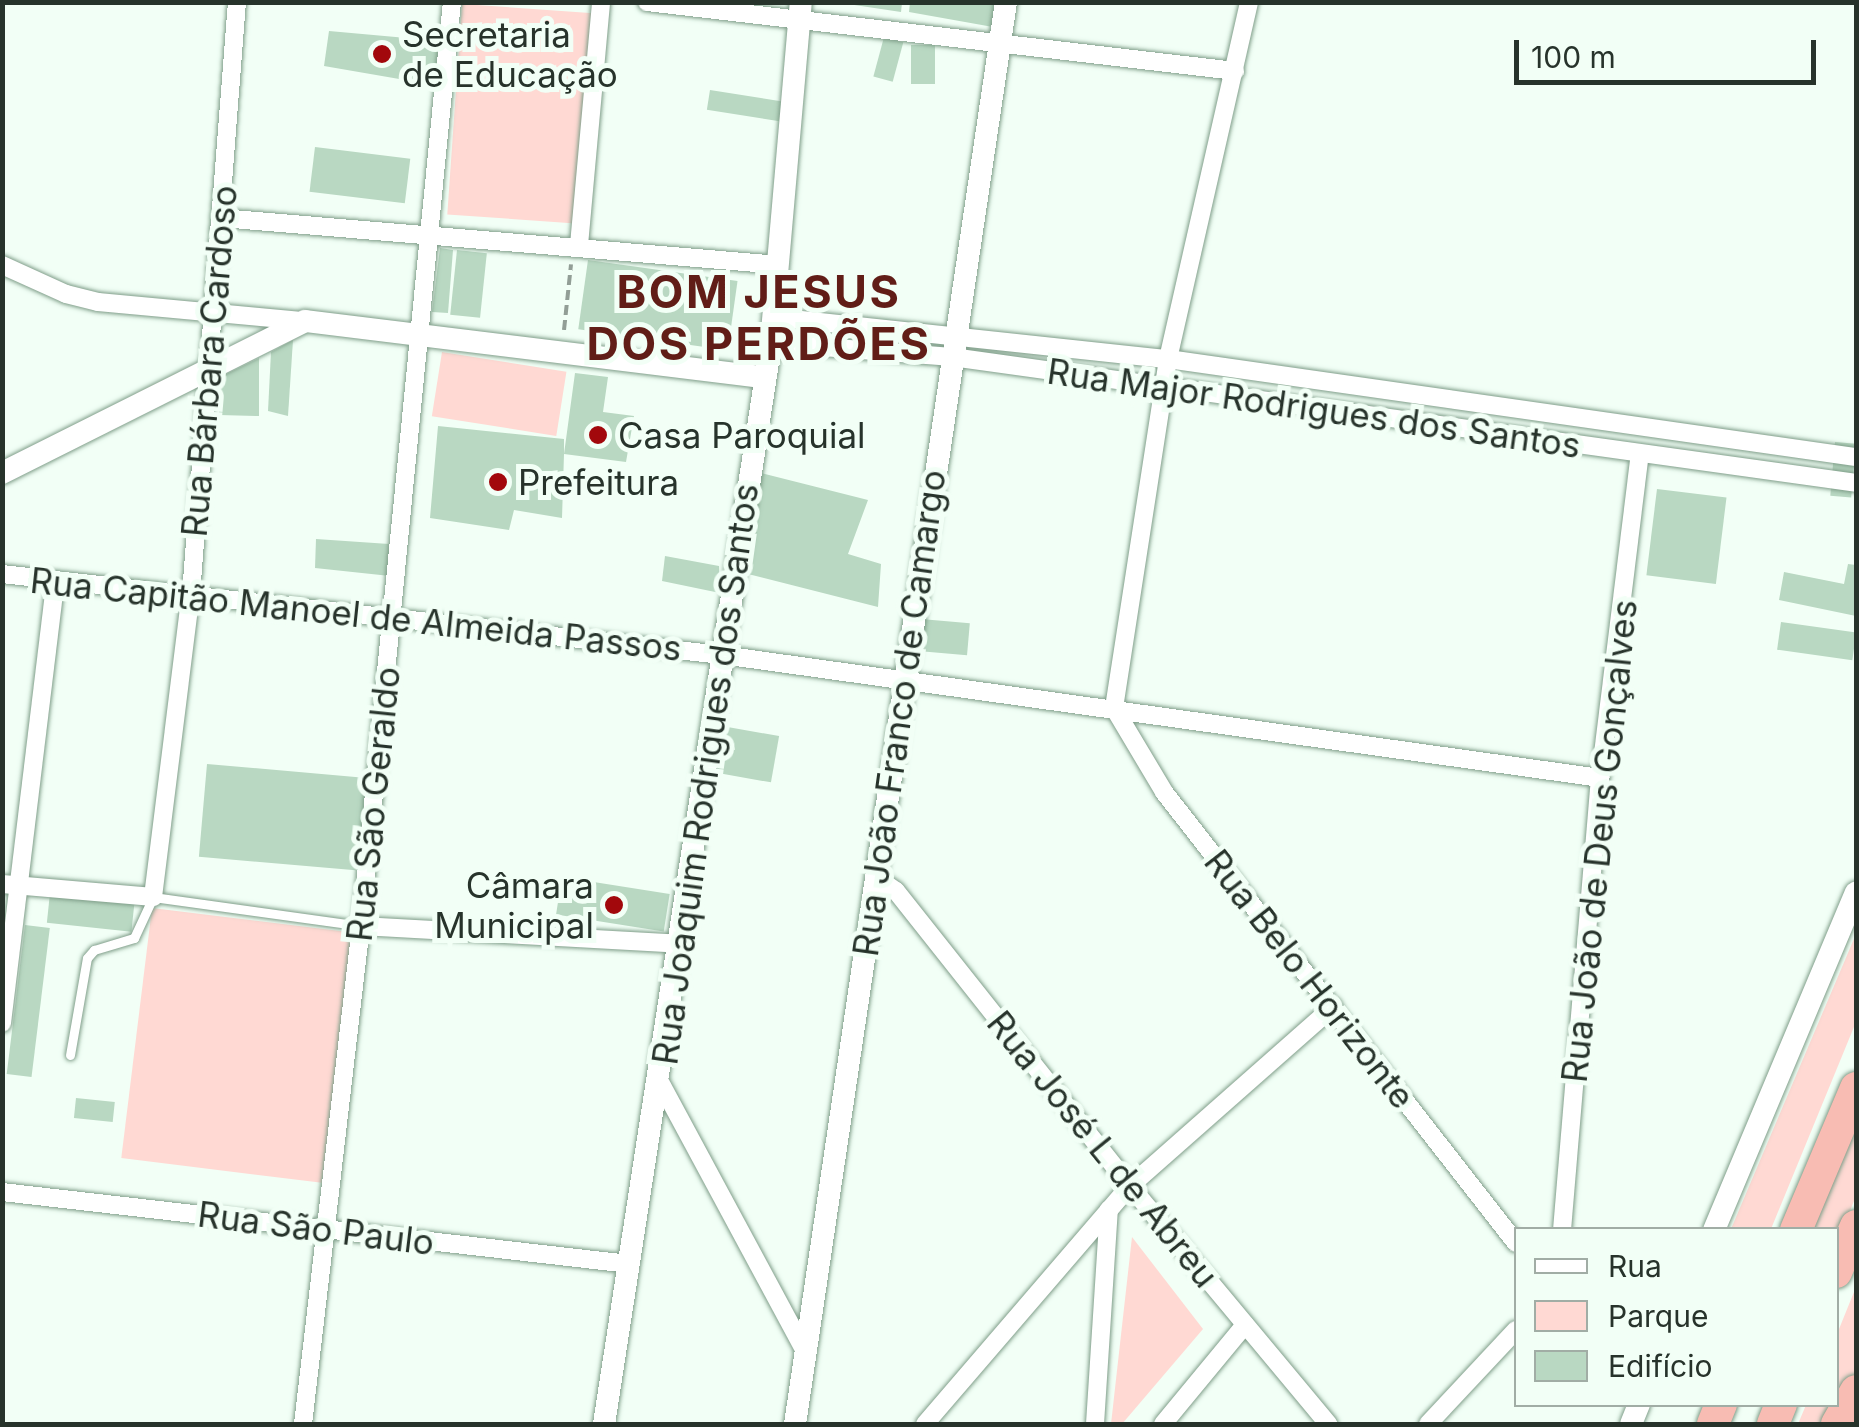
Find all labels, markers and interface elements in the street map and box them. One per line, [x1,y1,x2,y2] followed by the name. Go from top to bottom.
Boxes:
[402,13,618,95] place label: Secretaria de Educação
[1519,20,1822,82] scale bar
[1531,39,1616,75] text: 100 m
[371,43,393,65] marker: Secretaria de Educação
[173,183,245,539] street label: Rua Bárbara Cardoso
[587,265,931,371] district label: BOM JESUS DOS PERDÕES
[1045,350,1583,466] street label: Rua Major Rodrigues dos Santos
[618,414,866,456] place label: Casa Paroquial
[587,424,609,446] marker: Casa Paroquial
[518,461,679,503] place label: Prefeitura
[844,467,954,959] street label: Rua João Franco de Camargo
[487,471,509,493] marker: Prefeitura
[643,481,767,1067] street label: Rua Joaquim Rodrigues dos Santos
[28,559,684,669] street label: Rua Capitão Manoel de Almeida Passos
[1553,598,1645,1084] street label: Rua João de Deus Gonçalves
[338,665,408,943] street label: Rua São Geraldo
[1196,841,1424,1117] street label: Rua Belo Horizonte
[434,864,594,946] place label: Câmara Municipal
[603,894,625,916] marker: Câmara Municipal
[979,1003,1227,1295] street label: Rua José L de Abreu
[195,1193,437,1263] street label: Rua São Paulo
[1514,1227,1839,1407] legend
[1608,1248,1662,1284] text: Rua
[1608,1298,1708,1334] text: Parque
[1608,1348,1712,1384] text: Edifício

